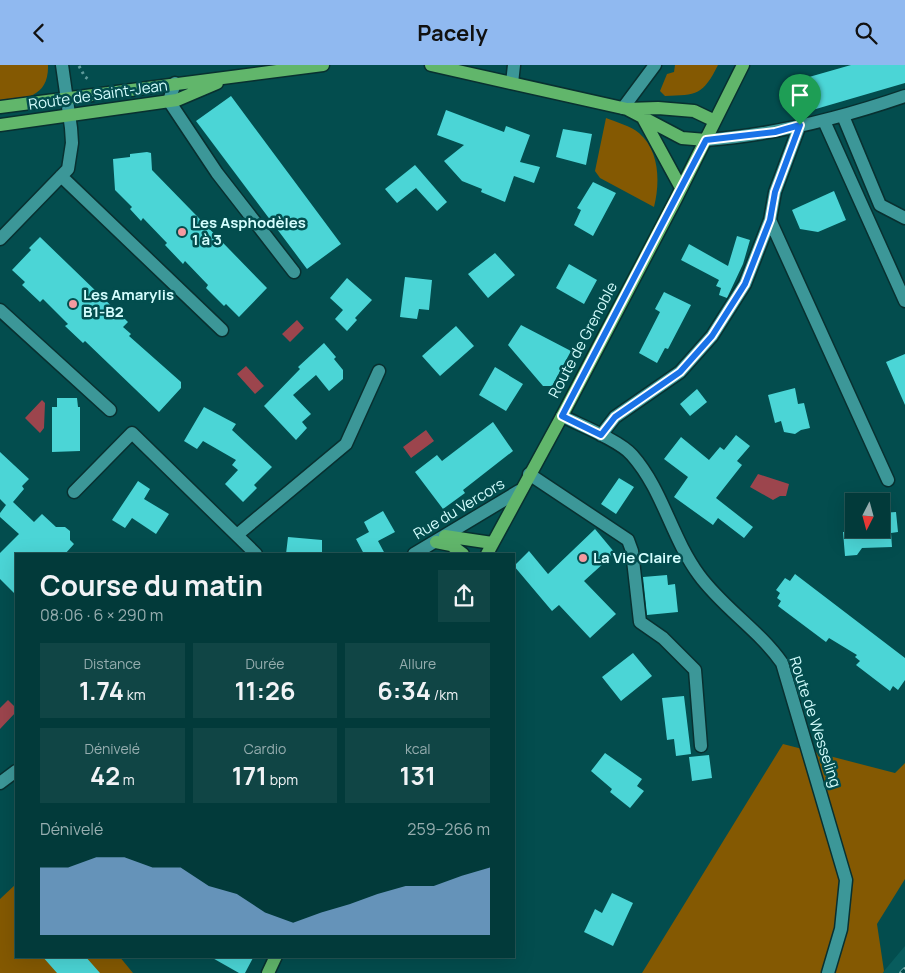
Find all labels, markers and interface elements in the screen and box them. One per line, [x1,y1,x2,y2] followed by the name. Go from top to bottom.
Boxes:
[417,18,488,48] text: Pacely
[25,19,53,47] icon: back
[852,19,880,47] icon: search
[27,74,169,115] street label: Route de Saint-Jean
[779,74,821,125] pin
[786,81,814,109] icon: arrive
[192,212,306,250] place label: Les Asphodèles 1 à 3
[176,226,188,238] marker: Les Asphodèles 1 à 3
[543,278,622,401] street label: Route de Grenoble
[83,284,174,322] place label: Les Amarylis B1-B2
[67,298,79,310] marker: Les Amarylis B1-B2
[409,473,508,544] street label: Rue du Vercors
[845,493,890,537] north arrow
[845,493,890,538] map controls
[593,547,681,568] place label: La Vie Claire
[577,552,589,564] marker: La Vie Claire
[40,566,263,604] text: Course du matin
[438,570,490,622] button: share
[40,604,163,626] text: 08:06 · 6 × 290 m
[84,654,141,673] text: Distance
[245,654,285,673] text: Durée
[399,654,436,673] text: Allure
[784,654,847,790] street label: Route de Wesseling
[79,673,124,708] text: 1.74
[235,673,295,708] text: 11:26
[377,673,431,708] text: 6:34
[124,685,146,704] text: km
[431,685,458,704] text: /km
[85,739,140,758] text: Dénivelé
[244,739,286,758] text: Cardio
[405,739,430,758] text: kcal
[90,758,120,793] text: 42
[232,758,267,793] text: 171
[399,758,436,793] text: 131
[120,770,135,789] text: m
[267,770,298,789] text: bpm
[40,818,103,840] text: Dénivelé
[407,818,490,840] text: 259–266 m

